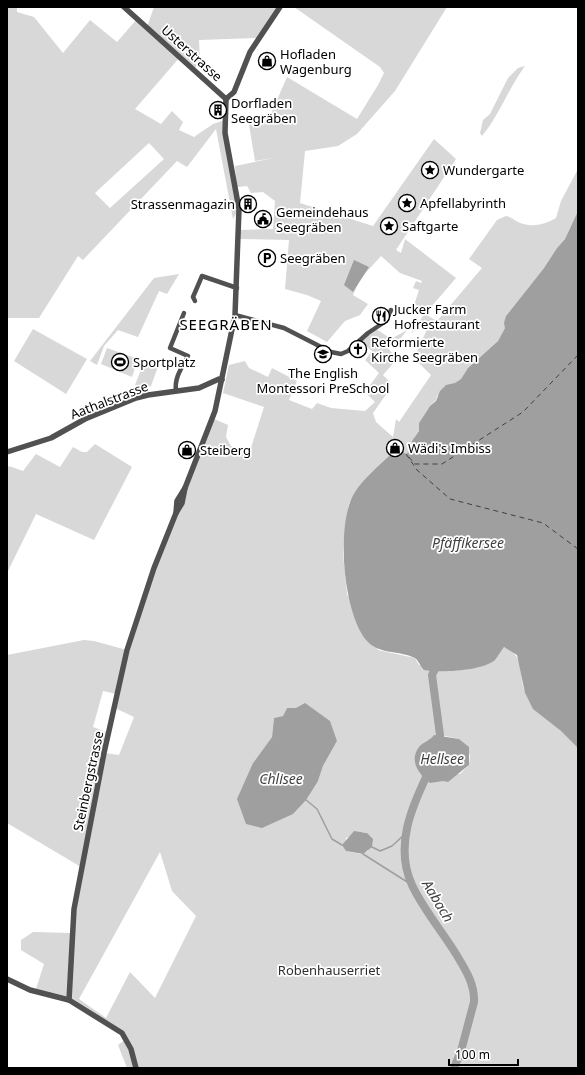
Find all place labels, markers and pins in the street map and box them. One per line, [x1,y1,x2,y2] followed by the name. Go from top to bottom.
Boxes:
[280,45,352,78] place label: Hofladen Wagenburg
[257,51,277,71] shop icon: Hofladen Wagenburg
[231,94,297,127] place label: Dorfladen Seegräben
[208,100,228,120] building icon: Dorfladen Seegräben
[420,160,440,180] place icon: Wundergarte
[443,161,524,179] place label: Wundergarte
[397,193,417,213] place icon: Apfellabyrinth
[238,194,258,214] building icon: Strassenmagazin
[420,194,506,212] place label: Apfellabyrinth
[131,195,235,213] place label: Strassenmagazin
[276,203,369,236] place label: Gemeindehaus Seegräben
[253,209,273,229] public building icon: Gemeindehaus Seegräben
[379,216,399,236] place icon: Saftgarte
[402,217,458,235] place label: Saftgarte
[257,248,277,268] parking icon: Seegräben
[280,249,346,267] place label: Seegräben
[392,300,480,333] place label: Jucker Farm Hofrestaurant
[371,306,391,326] restaurant icon: Jucker Farm Hofrestaurant
[371,333,478,366] place label: Reformierte Kirche Seegräben
[348,339,368,359] church icon: Reformierte Kirche Seegräben
[313,344,333,364] school or university icon: The English Montessori PreSchool
[110,352,130,372] sports icon: Sportplatz
[133,353,196,371] place label: Sportplatz
[257,364,389,397] place label: The English Montessori PreSchool
[385,438,405,458] shop icon: Wädi's Imbiss
[408,439,491,457] place label: Wädi's Imbiss
[177,440,197,460] shop icon: Steiberg
[200,441,251,459] place label: Steiberg

